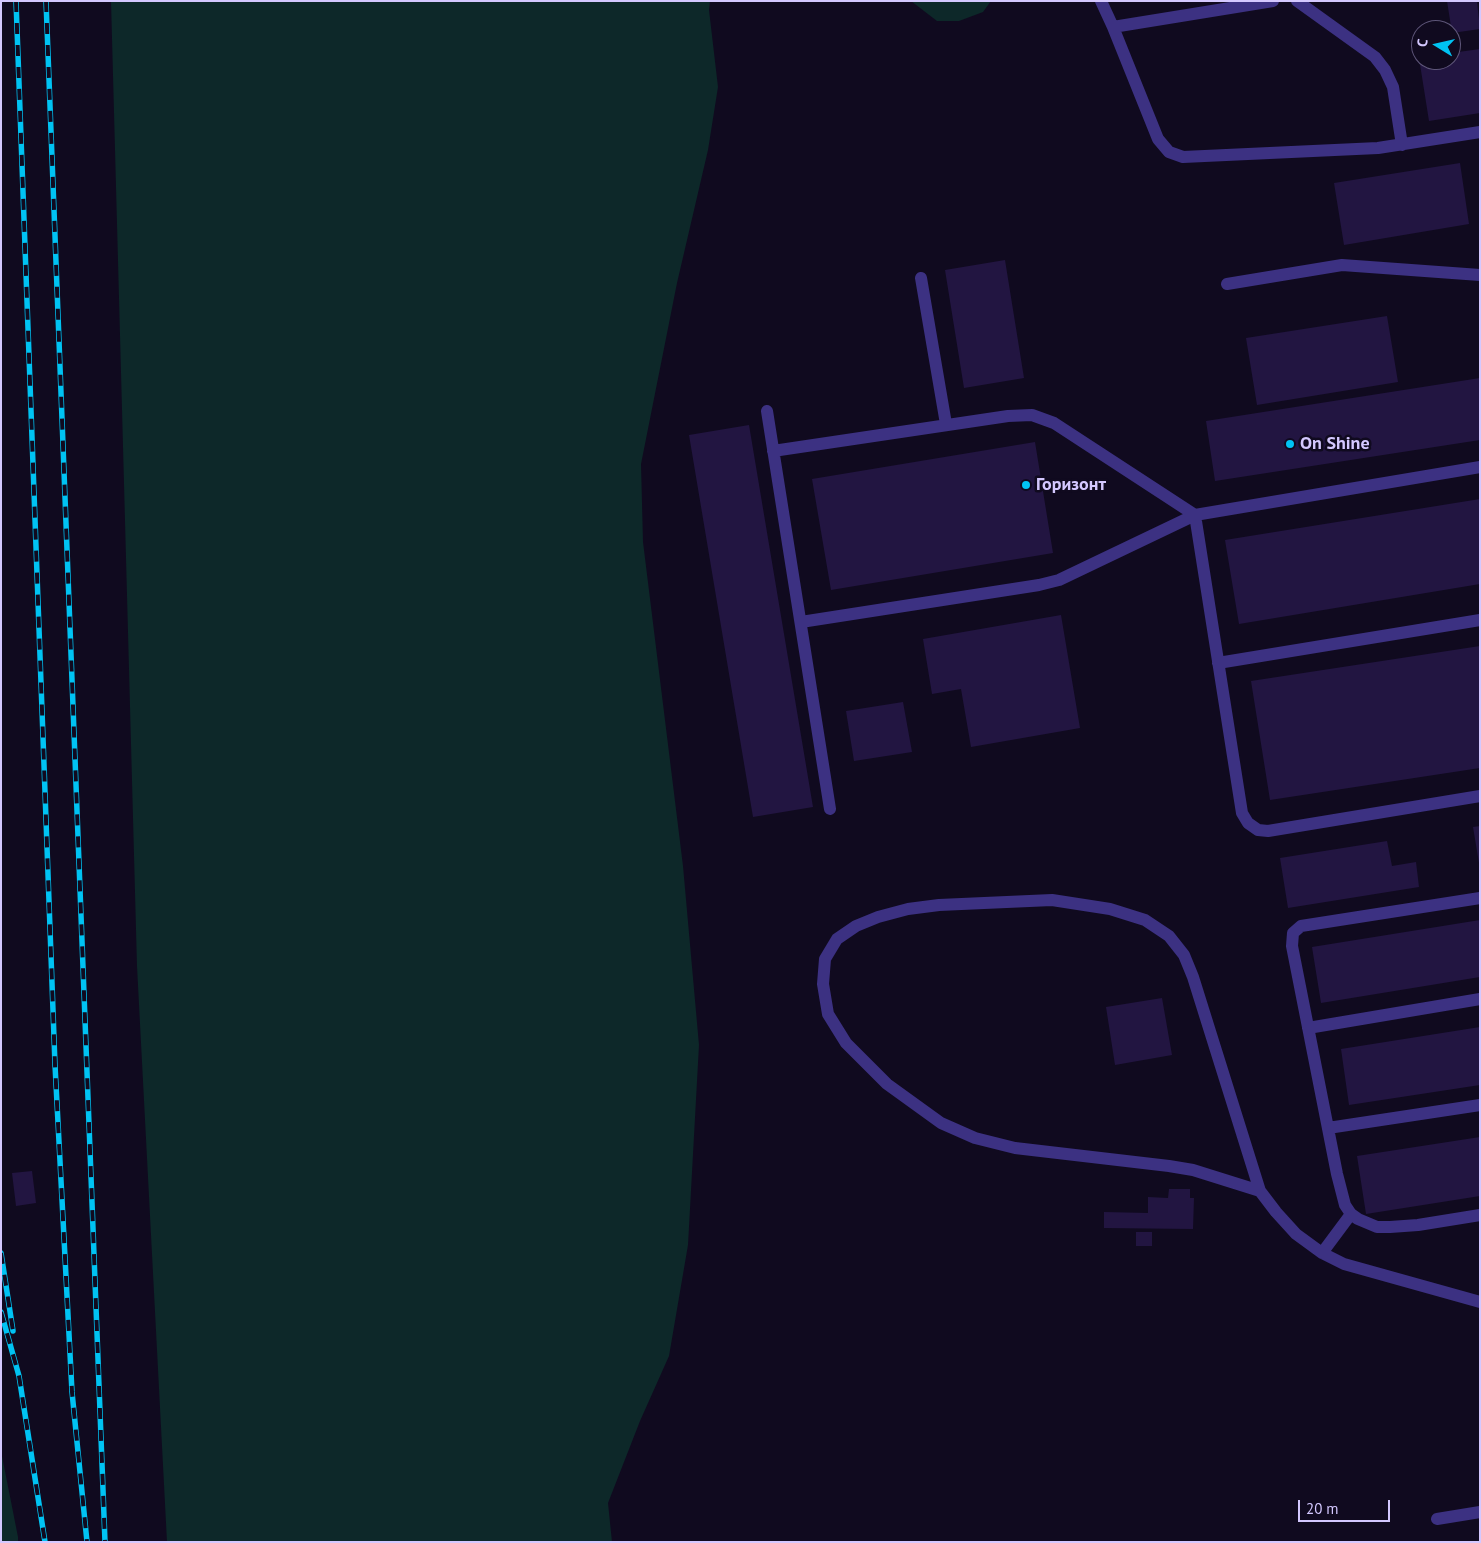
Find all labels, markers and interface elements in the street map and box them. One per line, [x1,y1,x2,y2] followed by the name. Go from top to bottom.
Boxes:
[1411,20,1461,70] north arrow
[1413,38,1432,48] text: С
[1300,433,1370,455] place label: On Shine
[1284,438,1296,450] marker: On Shine
[1036,474,1106,496] place label: Горизонт
[1020,479,1032,491] marker: Горизонт
[1301,1490,1394,1522] scale bar
[1306,1499,1339,1518] text: 20 m

